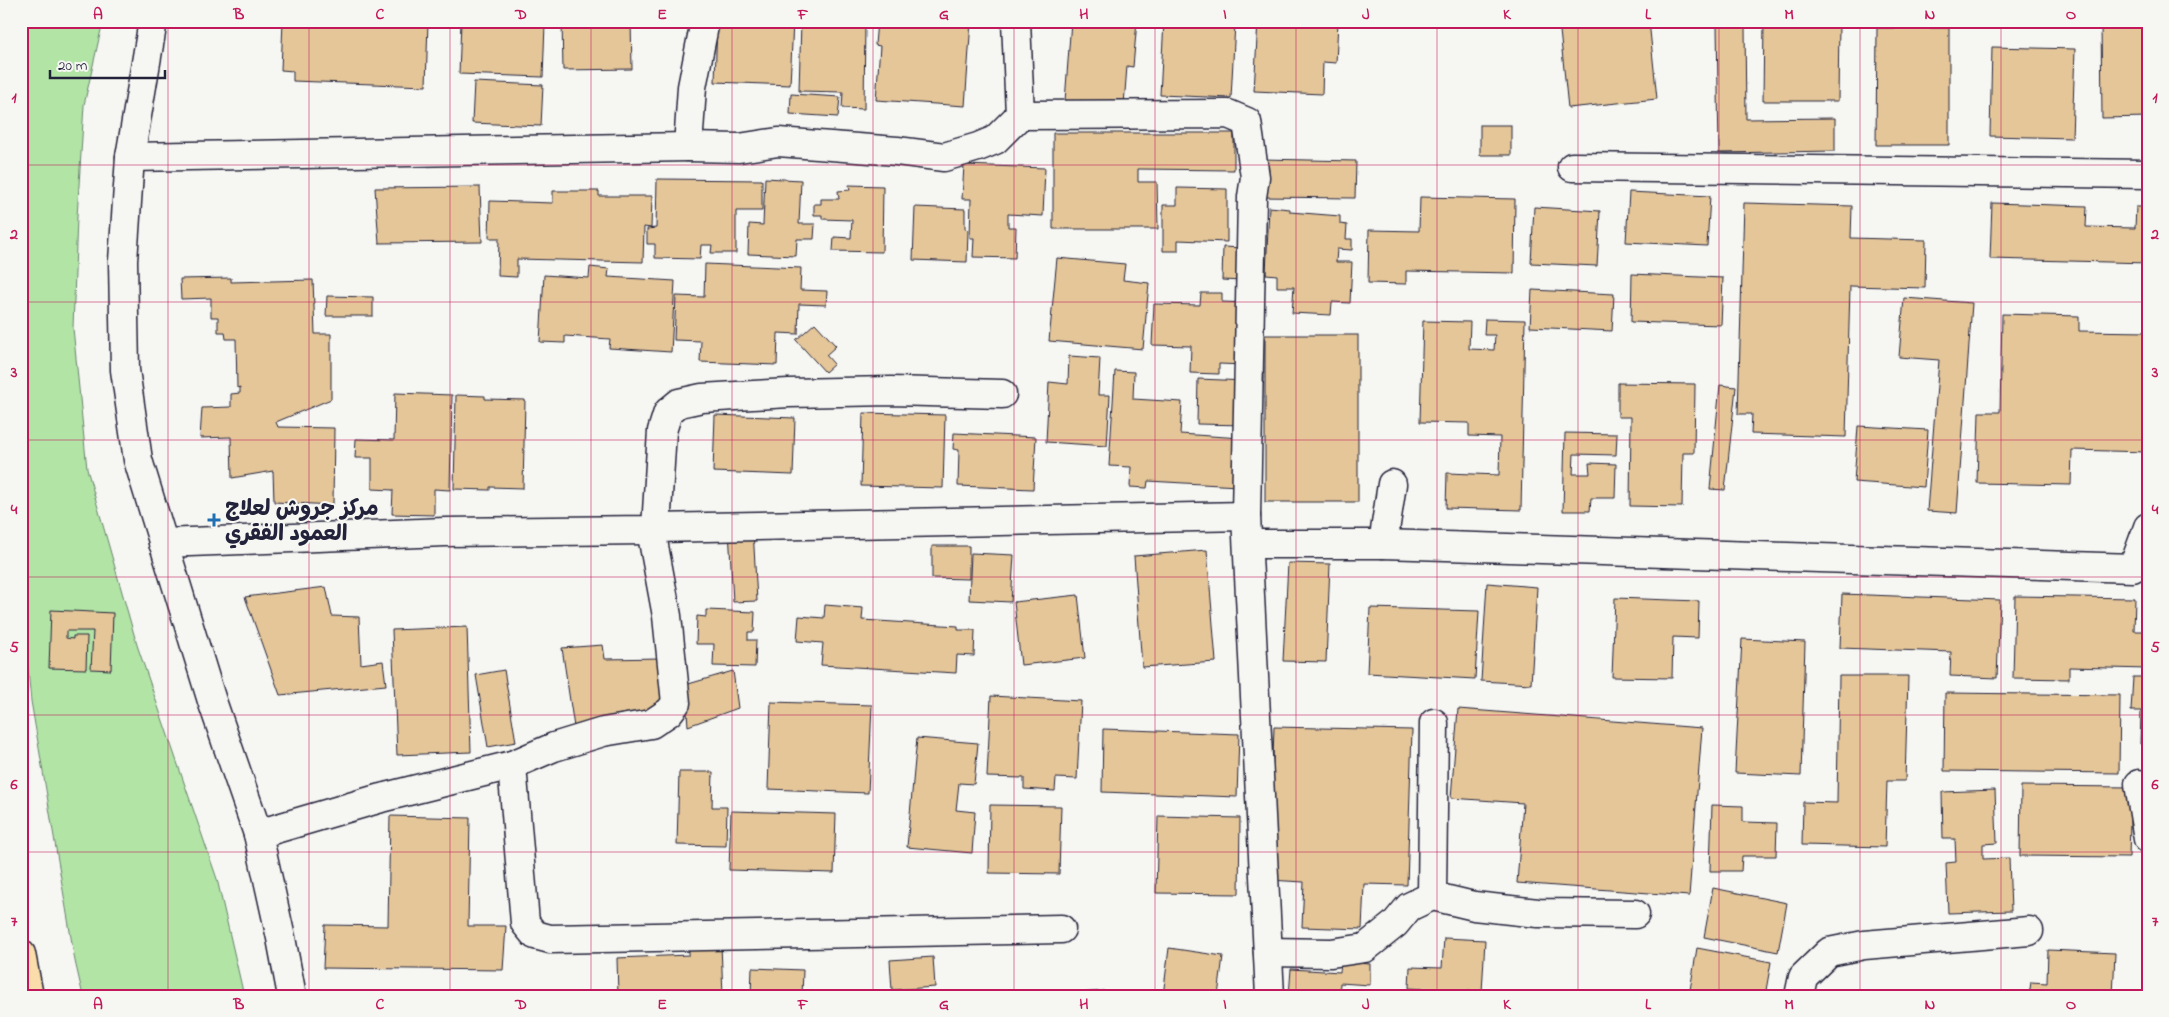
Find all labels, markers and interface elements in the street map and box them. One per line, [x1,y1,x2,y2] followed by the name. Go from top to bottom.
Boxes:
[93,3,103,27] text: A
[233,3,245,27] text: B
[376,3,385,27] text: C
[514,3,527,27] text: D
[657,3,667,27] text: E
[797,3,809,27] text: F
[939,3,949,27] text: G
[1079,3,1089,27] text: H
[1223,3,1227,27] text: I
[1362,3,1370,27] text: J
[1503,3,1512,27] text: K
[1645,3,1652,27] text: L
[1784,3,1794,27] text: M
[1925,3,1936,27] text: N
[2066,3,2077,27] text: O
[50,48,165,80] scale bar
[58,55,88,77] text: 20 m
[11,86,17,110] text: 1
[2152,86,2158,110] text: 1
[9,223,18,247] text: 2
[2150,223,2159,247] text: 2
[10,361,18,385] text: 3
[2151,361,2159,385] text: 3
[225,494,378,551] place label: مركز جروش لعلاج العمود الفقري
[10,498,18,522] text: 4
[2151,498,2159,522] text: 4
[207,513,221,527] marker: مركز جروش لعلاج العمود الفقري
[9,636,19,660] text: 5
[2150,636,2160,660] text: 5
[9,773,18,797] text: 6
[2150,773,2159,797] text: 6
[11,910,18,934] text: 7
[2152,910,2159,934] text: 7
[93,993,103,1017] text: A
[233,993,245,1017] text: B
[376,993,385,1017] text: C
[514,993,527,1017] text: D
[657,993,667,1017] text: E
[797,993,809,1017] text: F
[939,993,949,1017] text: G
[1079,993,1089,1017] text: H
[1223,993,1227,1017] text: I
[1362,993,1370,1017] text: J
[1503,993,1512,1017] text: K
[1645,993,1652,1017] text: L
[1784,993,1794,1017] text: M
[1925,993,1936,1017] text: N
[2066,993,2077,1017] text: O

